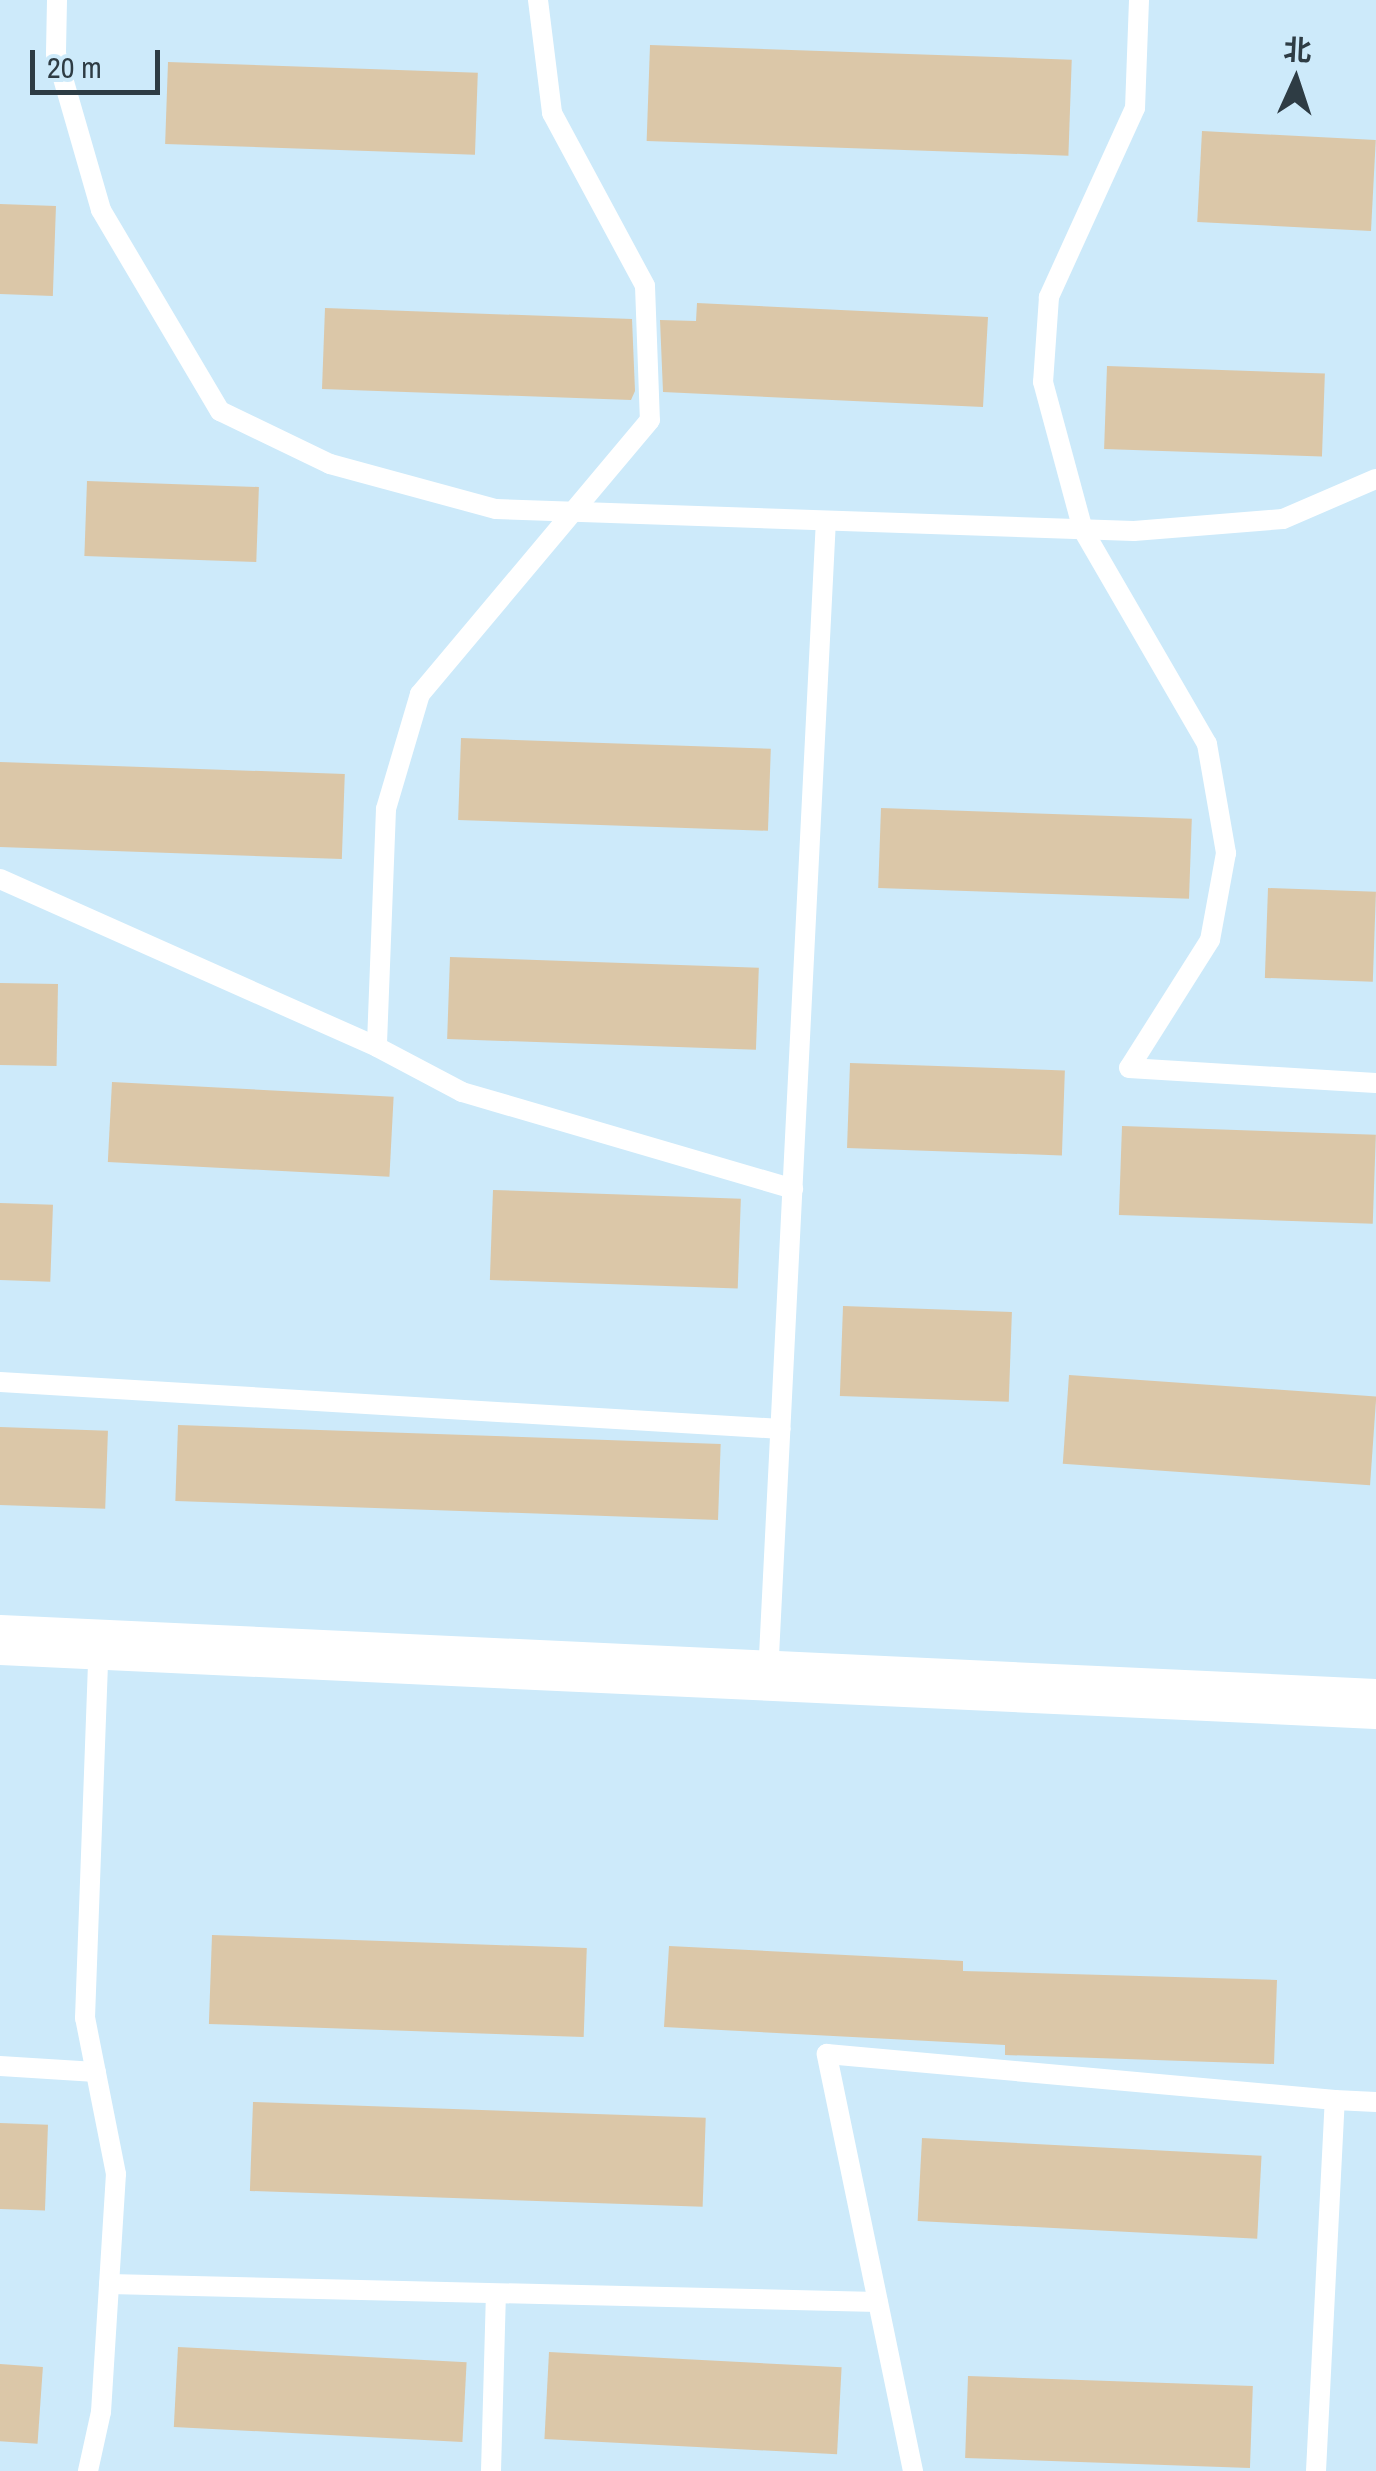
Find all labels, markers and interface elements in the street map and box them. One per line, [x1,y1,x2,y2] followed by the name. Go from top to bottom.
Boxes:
[35,30,165,92] scale bar
[1246,30,1346,130] north arrow
[1283,30,1313,70] text: 北
[47,47,102,87] text: 20 m

